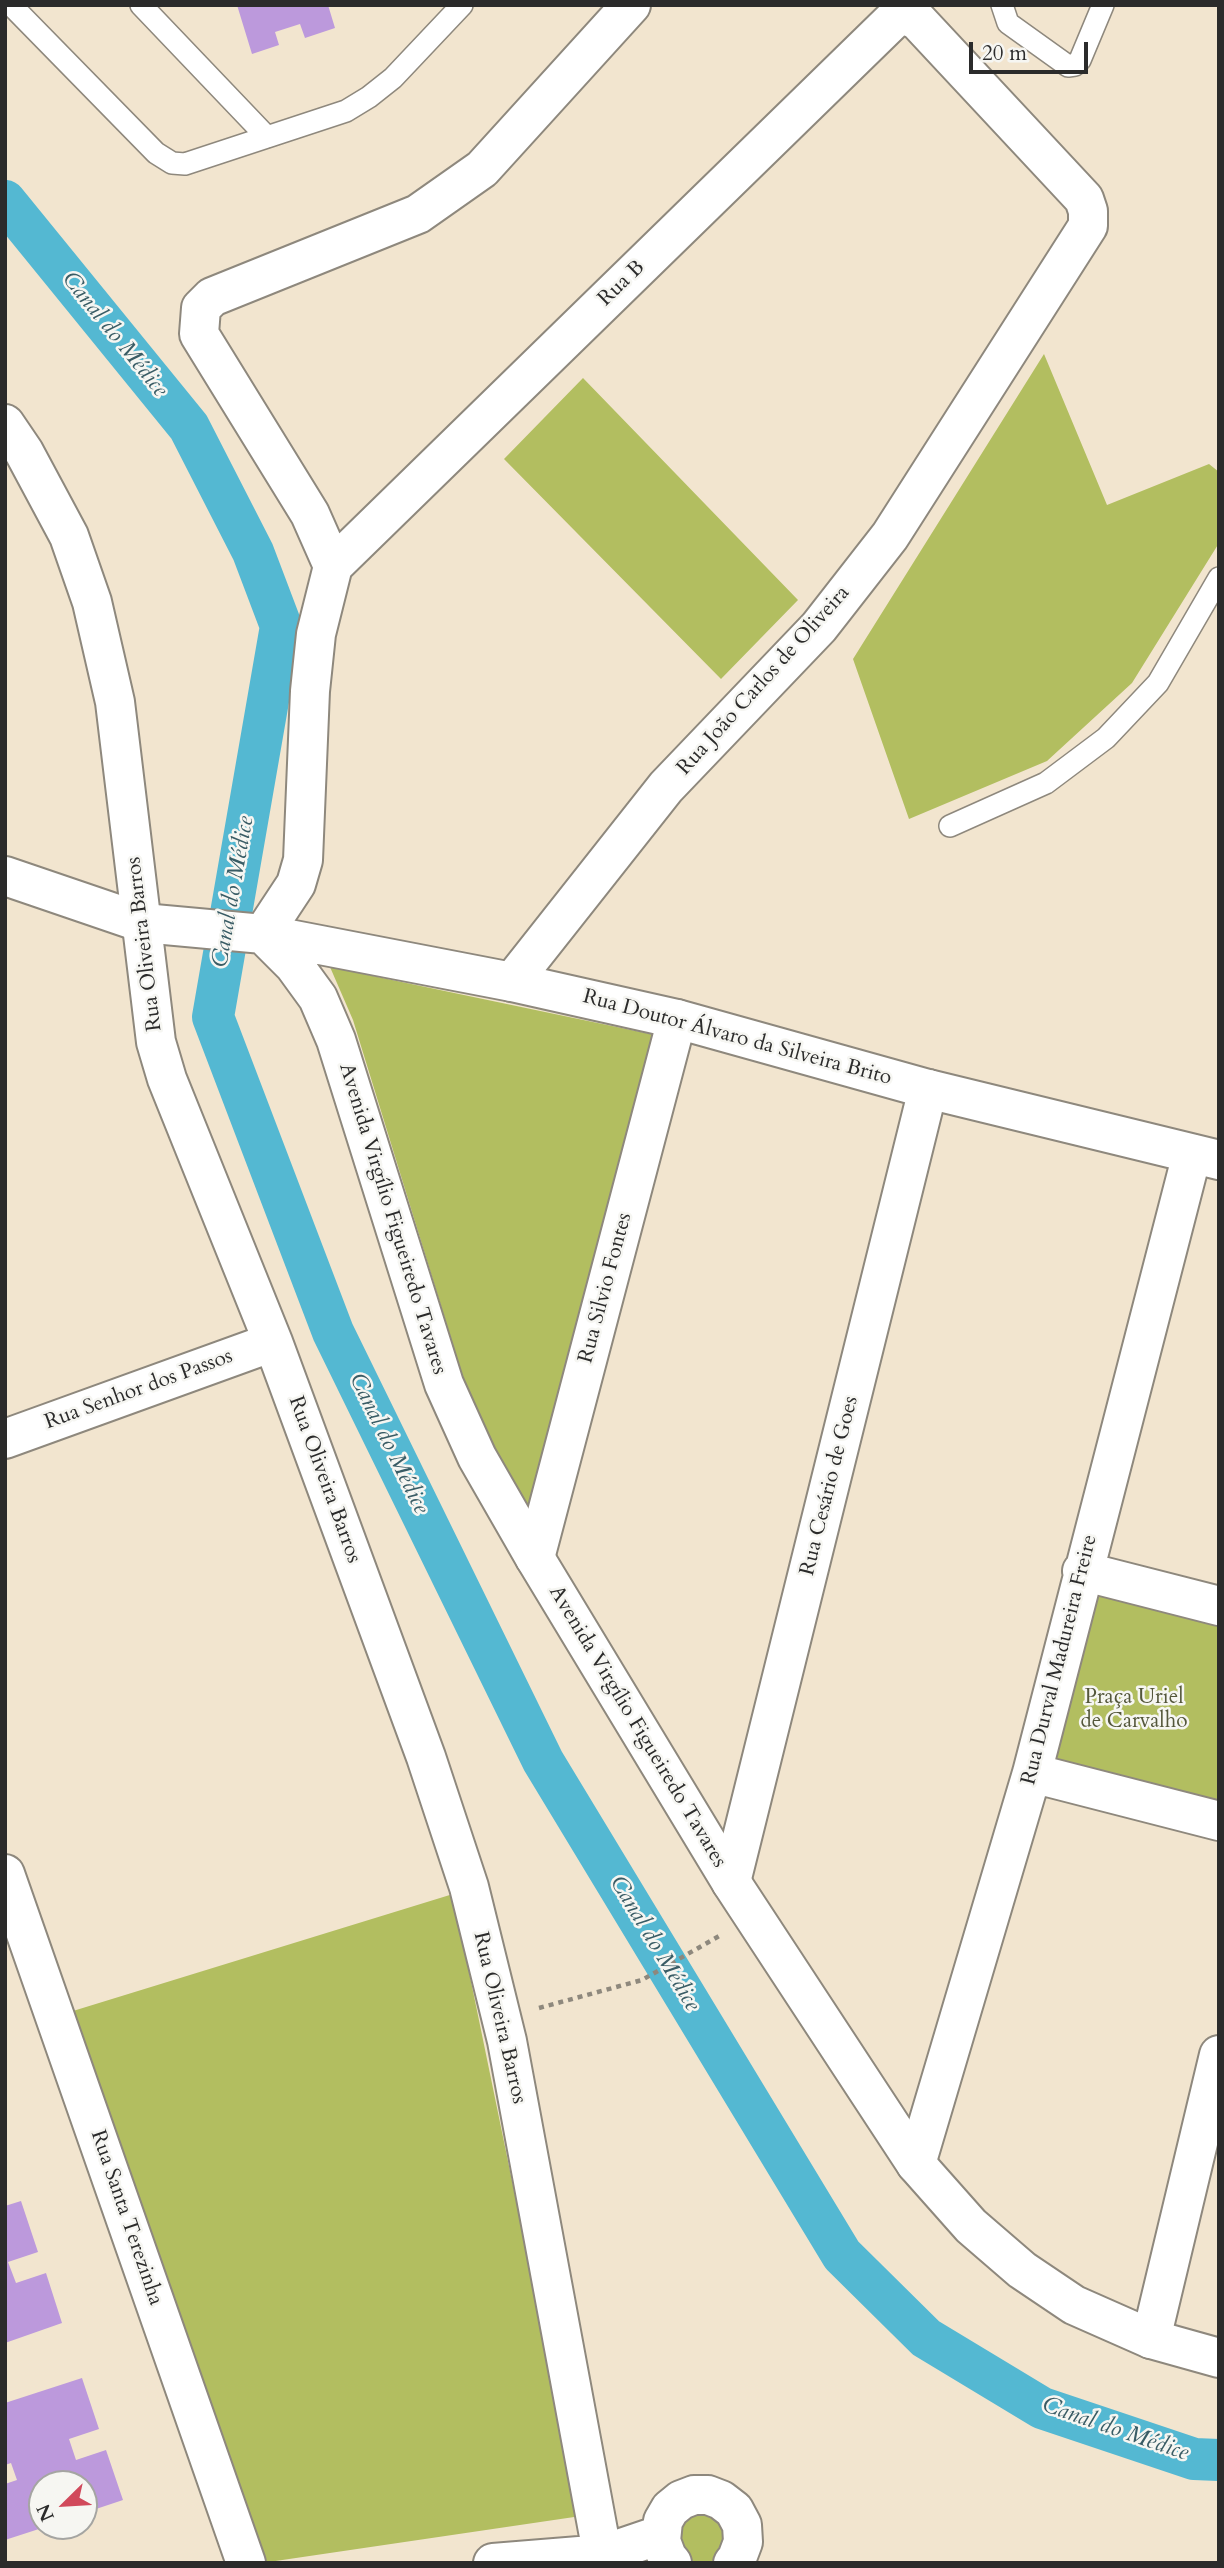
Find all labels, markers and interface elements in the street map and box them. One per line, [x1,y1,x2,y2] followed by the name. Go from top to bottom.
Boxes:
[972,28,1091,72] scale bar
[982,39,1027,68] text: 20 m
[593,256,651,312] street label: Rua B
[55,267,173,403] water label: Canal do Médice
[672,581,856,781] street label: Rua João Carlos de Oliveira
[207,814,261,970] water label: Canal do Médice
[122,855,168,1033] street label: Rua Oliveira Barros
[580,985,894,1091] street label: Rua Doutor Álvaro da Silveira Brito
[333,1060,451,1378] street label: Avenida Virgílio Figueiredo Tavares
[574,1210,638,1366] street label: Rua Silvio Fontes
[42,1344,236,1436] street label: Rua Senhor dos Passos
[342,1369,434,1519] water label: Canal do Médice
[282,1393,366,1567] street label: Rua Oliveira Barros
[796,1394,864,1578] street label: Rua Cesário de Goes
[1017,1532,1103,1788] street label: Rua Durval Madureira Freire
[543,1582,731,1872] street label: Avenida Virgílio Figueiredo Tavares
[1080,1685,1188,1735] park label: Praça Uriel de Carvalho
[603,1871,705,2017] water label: Canal do Médice
[467,1930,531,2106] street label: Rua Oliveira Barros
[84,2127,168,2309] street label: Rua Santa Terezinha
[1038,2392,1192,2468] water label: Canal do Médice
[28,2470,98,2540] north arrow
[30,2500,61,2526] text: N

